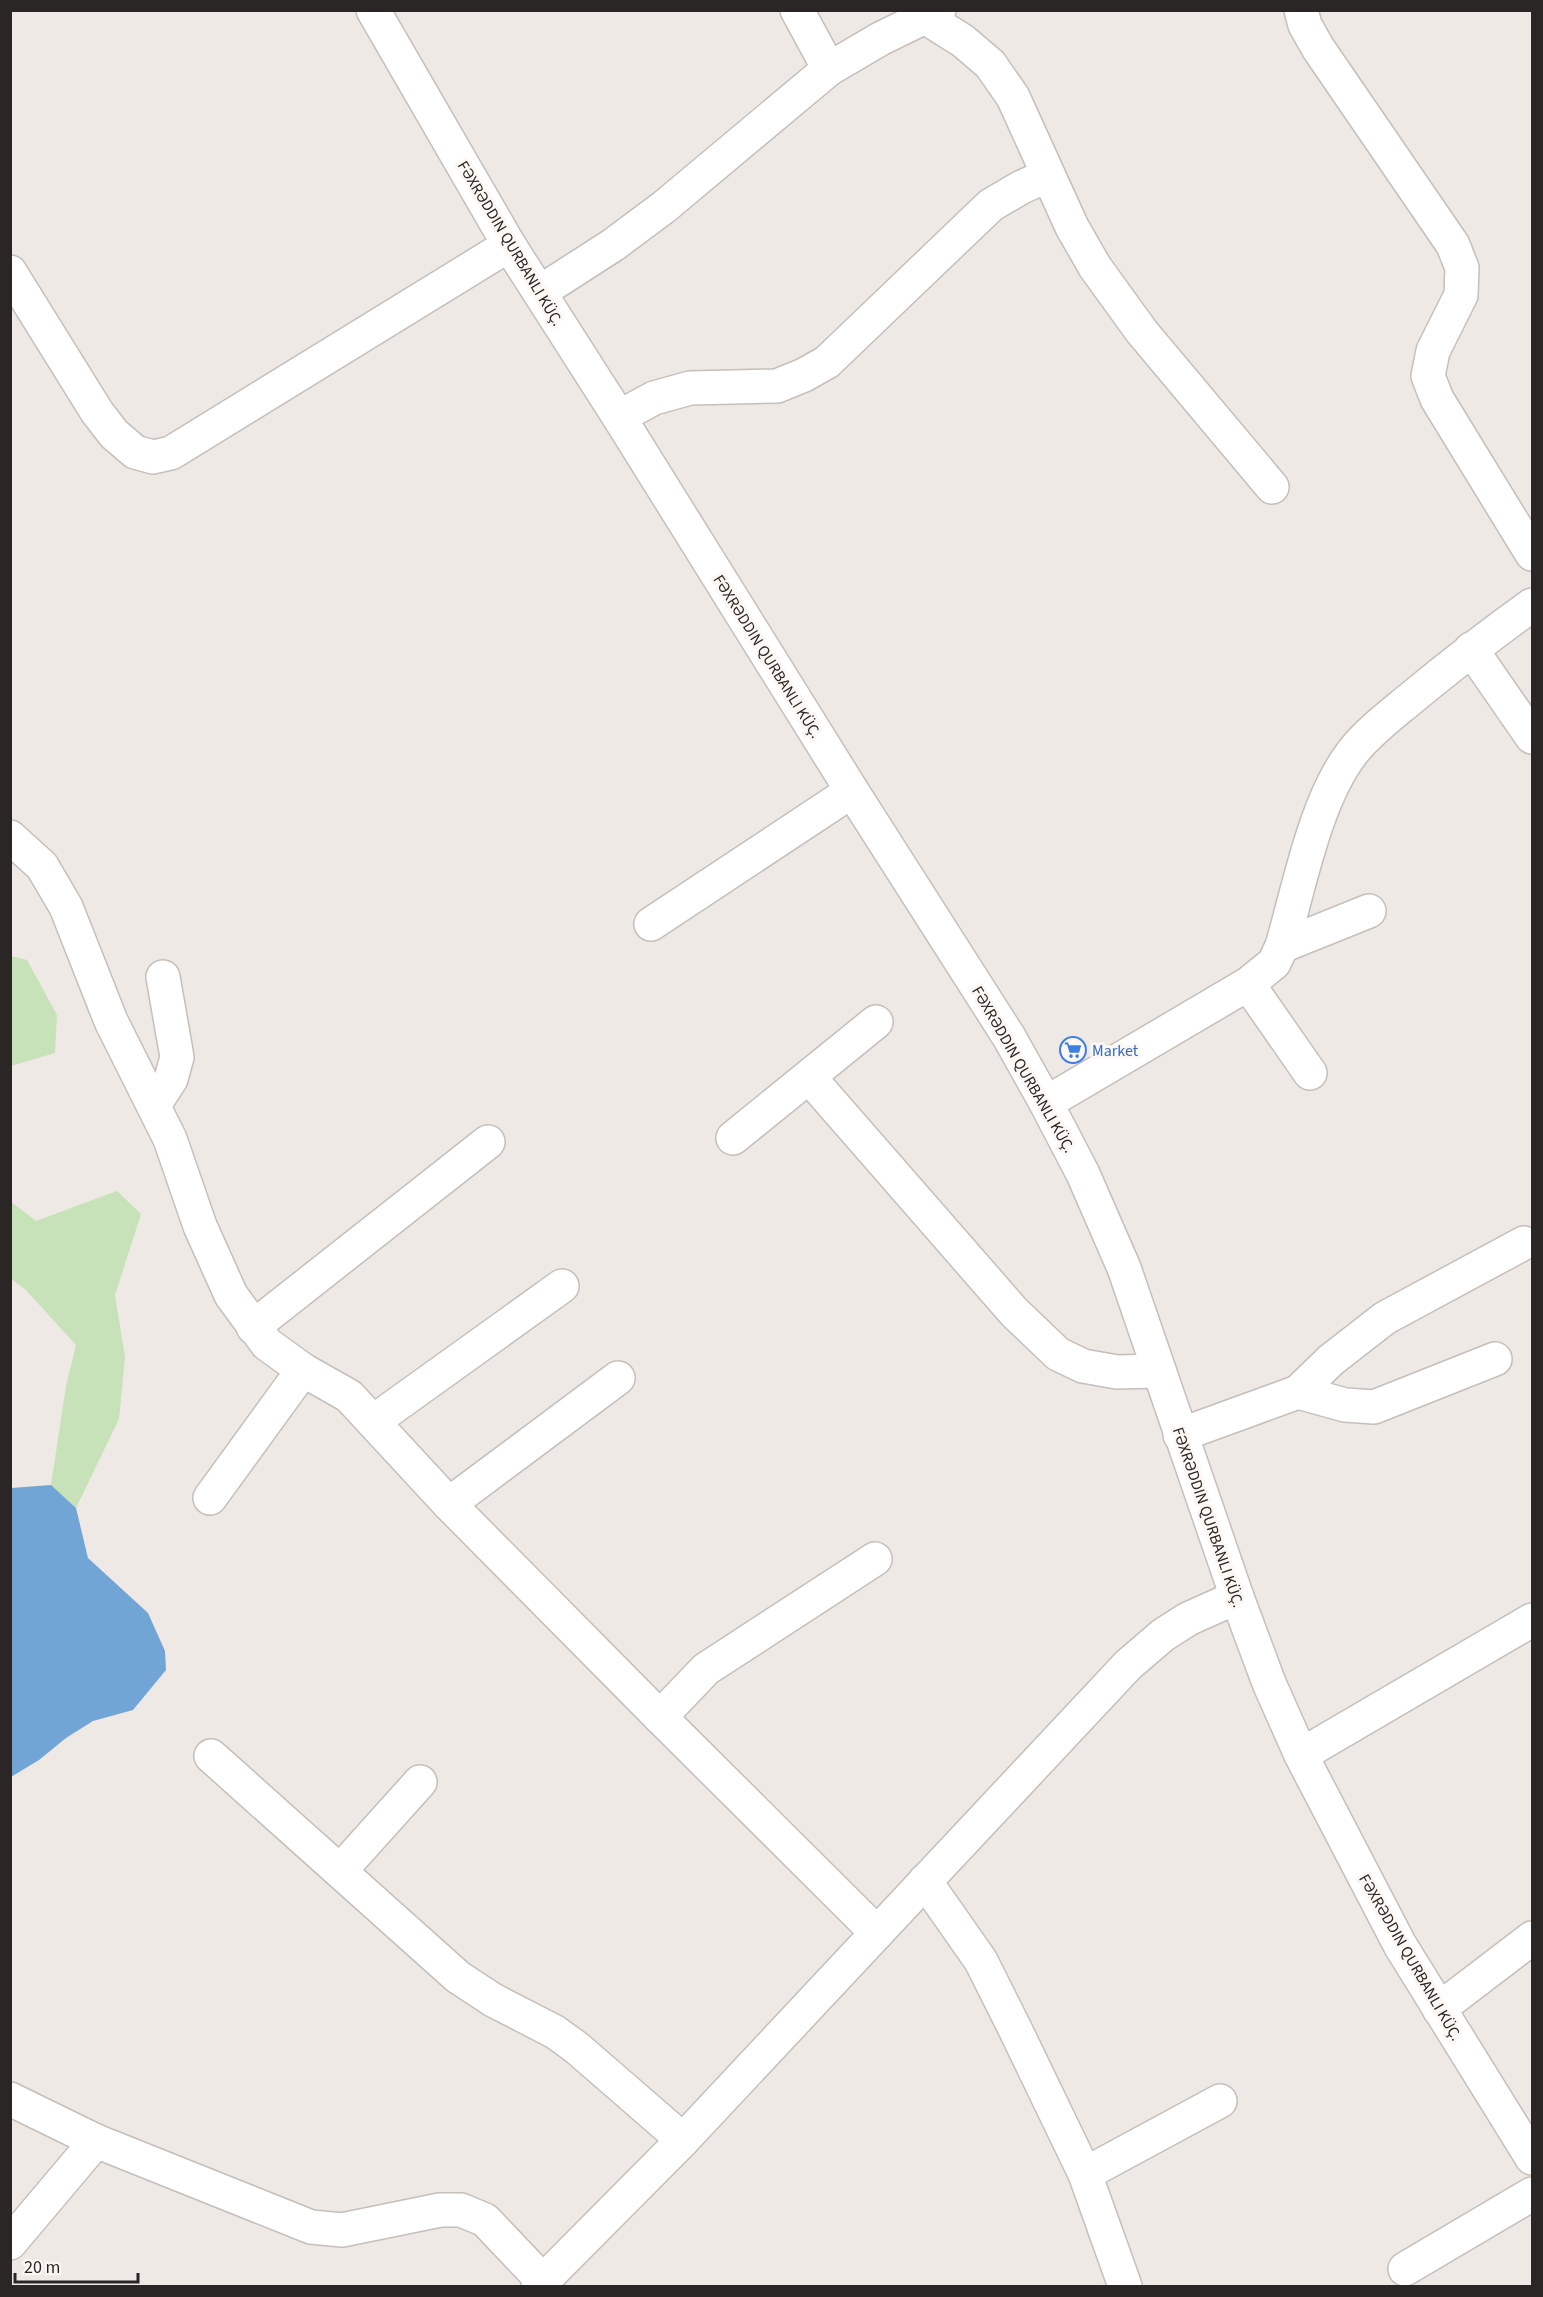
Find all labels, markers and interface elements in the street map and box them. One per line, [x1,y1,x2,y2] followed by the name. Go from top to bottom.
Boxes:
[452,157,568,330] street label: FƏXRƏDDIN QURBANLI KÜÇ.
[708,570,827,743] street label: FƏXRƏDDIN QURBANLI KÜÇ.
[966,982,1080,1157] street label: FƏXRƏDDIN QURBANLI KÜÇ.
[1058,1035,1088,1065] supermarket icon: Market
[1092,1040,1139,1062] place label: Market
[1167,1424,1249,1610] street label: FƏXRƏDDIN QURBANLI KÜÇ.
[1353,1870,1467,2045] street label: FƏXRƏDDIN QURBANLI KÜÇ.
[15,2246,138,2284] scale bar
[24,2255,60,2280] text: 20 m

